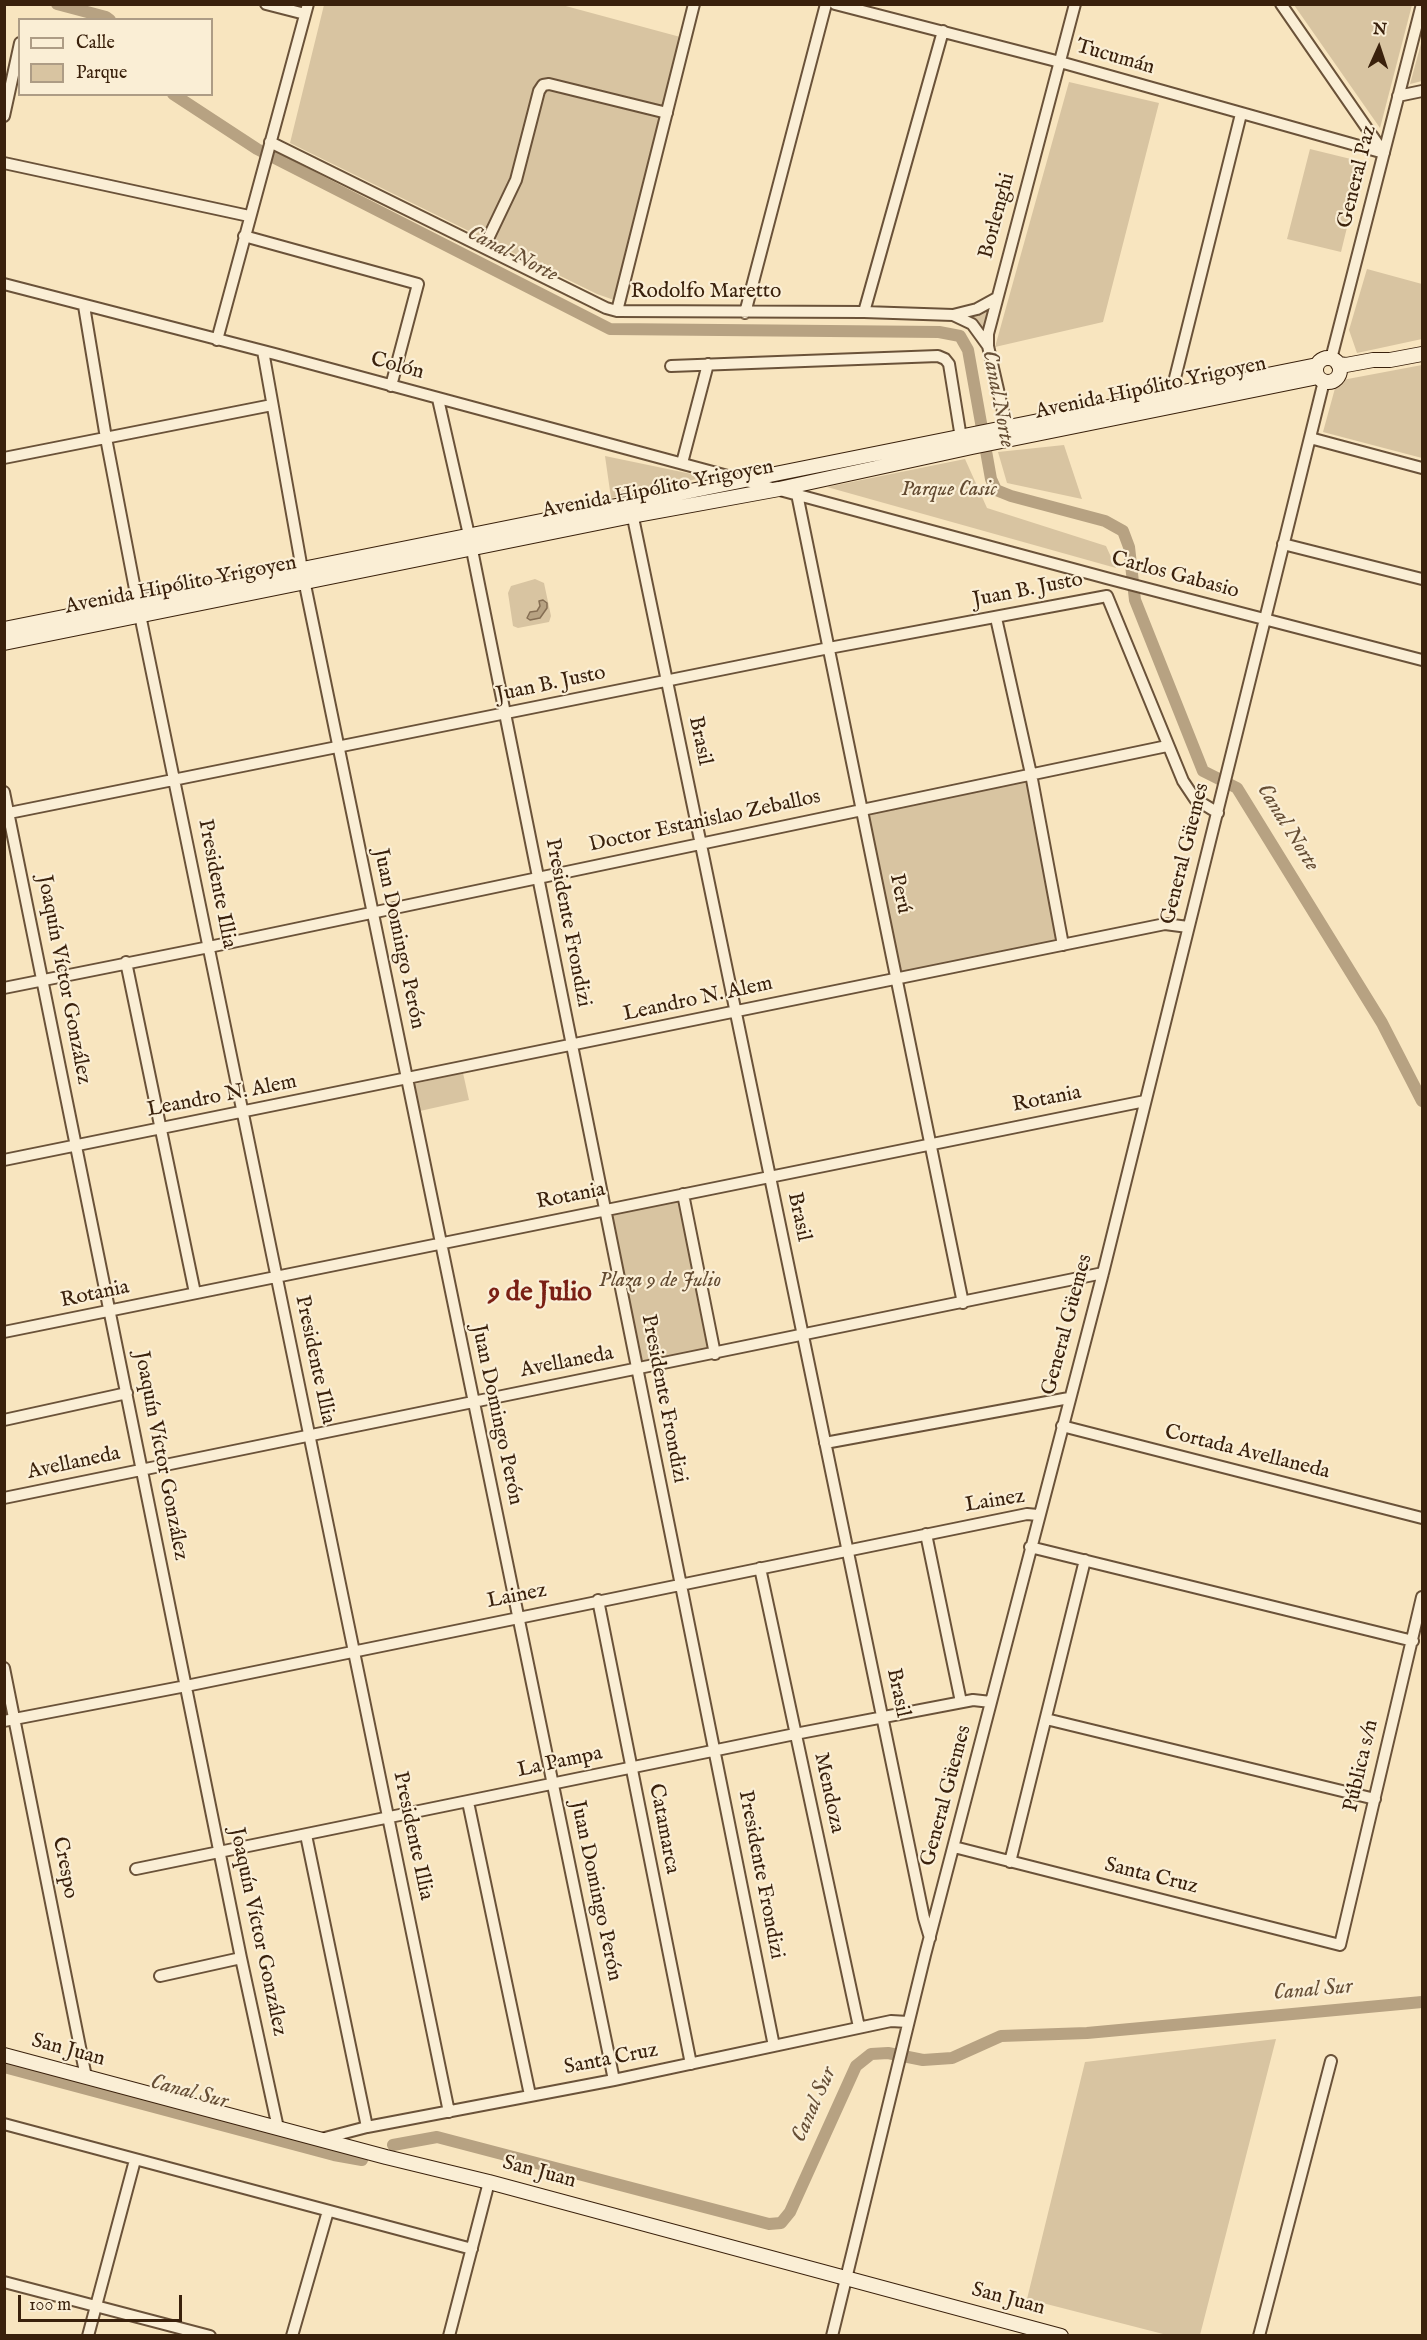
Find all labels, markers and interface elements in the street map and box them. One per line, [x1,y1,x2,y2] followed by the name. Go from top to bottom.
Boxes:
[18,18,213,96] legend
[1349,18,1409,78] north arrow
[1373,20,1387,40] text: N
[76,32,115,55] text: Calle
[1073,35,1157,81] street label: Tucumán
[76,62,127,85] text: Parque
[1333,123,1383,231] street label: General Paz
[975,170,1021,262] street label: Borlenghi
[462,221,562,289] water label: Canal Norte
[631,280,781,306] street label: Rodolfo Maretto
[368,348,426,386] street label: Colón
[975,348,1019,450] water label: Canal Norte
[1033,352,1269,426] street label: Avenida Hipólito Yrigoyen
[540,455,776,525] street label: Avenida Hipólito Yrigoyen
[901,478,997,504] park label: Parque Casic
[1108,547,1242,605] street label: Carlos Gabasio
[63,551,299,621] street label: Avenida Hipólito Yrigoyen
[971,568,1085,614] street label: Juan B. Justo
[494,661,608,709] street label: Juan B. Justo
[682,714,716,768] street label: Brasil
[1250,779,1324,877] water label: Canal Norte
[1156,781,1216,927] street label: General Güemes
[587,785,823,859] street label: Doctor Estanislao Zeballos
[191,817,241,951] street label: Presidente Illia
[538,837,596,1009] street label: Presidente Frondizi
[367,846,429,1032] street label: Juan Domingo Perón
[883,872,915,916] street label: Perú
[30,873,96,1087] street label: Joaquín Víctor González
[621,972,775,1028] street label: Leandro N. Alem
[145,1070,299,1124] street label: Leandro N. Alem
[1011,1081,1083,1119] street label: Rotania
[535,1178,607,1216] street label: Rotania
[781,1190,815,1244] street label: Brasil
[1037,1252,1099,1398] street label: General Güemes
[599,1269,721,1295] park label: Plaza 9 de Julio
[58,1275,132,1315] street label: Rotania
[488,1278,592,1310] district label: 9 de Julio
[288,1293,340,1427] street label: Presidente Illia
[634,1313,692,1485] street label: Presidente Frondizi
[465,1322,527,1508] street label: Juan Domingo Perón
[518,1342,616,1384] street label: Avellaneda
[127,1349,193,1563] street label: Joaquín Víctor González
[1162,1420,1332,1486] street label: Cortada Avellaneda
[25,1442,123,1486] street label: Avellaneda
[963,1485,1027,1519] street label: Lainez
[485,1579,549,1615] street label: Lainez
[880,1666,914,1720] street label: Brasil
[1339,1717,1385,1815] street label: Pública s/n
[916,1723,978,1869] street label: General Güemes
[515,1742,605,1784] street label: La Pampa
[807,1750,849,1836] street label: Mendoza
[386,1769,438,1903] street label: Presidente Illia
[642,1782,684,1876] street label: Catamarca
[731,1789,789,1961] street label: Presidente Frondizi
[564,1798,626,1984] street label: Juan Domingo Perón
[223,1825,291,2039] street label: Joaquín Víctor González
[46,1835,82,1901] street label: Crespo
[1102,1853,1200,1901] street label: Santa Cruz
[1272,1974,1354,2008] water label: Canal Sur
[29,2029,107,2073] street label: San Juan
[562,2039,660,2081] street label: Santa Cruz
[787,2063,843,2147] water label: Canal Sur
[147,2070,231,2116] water label: Canal Sur
[500,2151,578,2195] street label: San Juan
[969,2278,1047,2322] street label: San Juan
[21,2283,184,2321] scale bar
[29,2294,71,2317] text: 100 m

